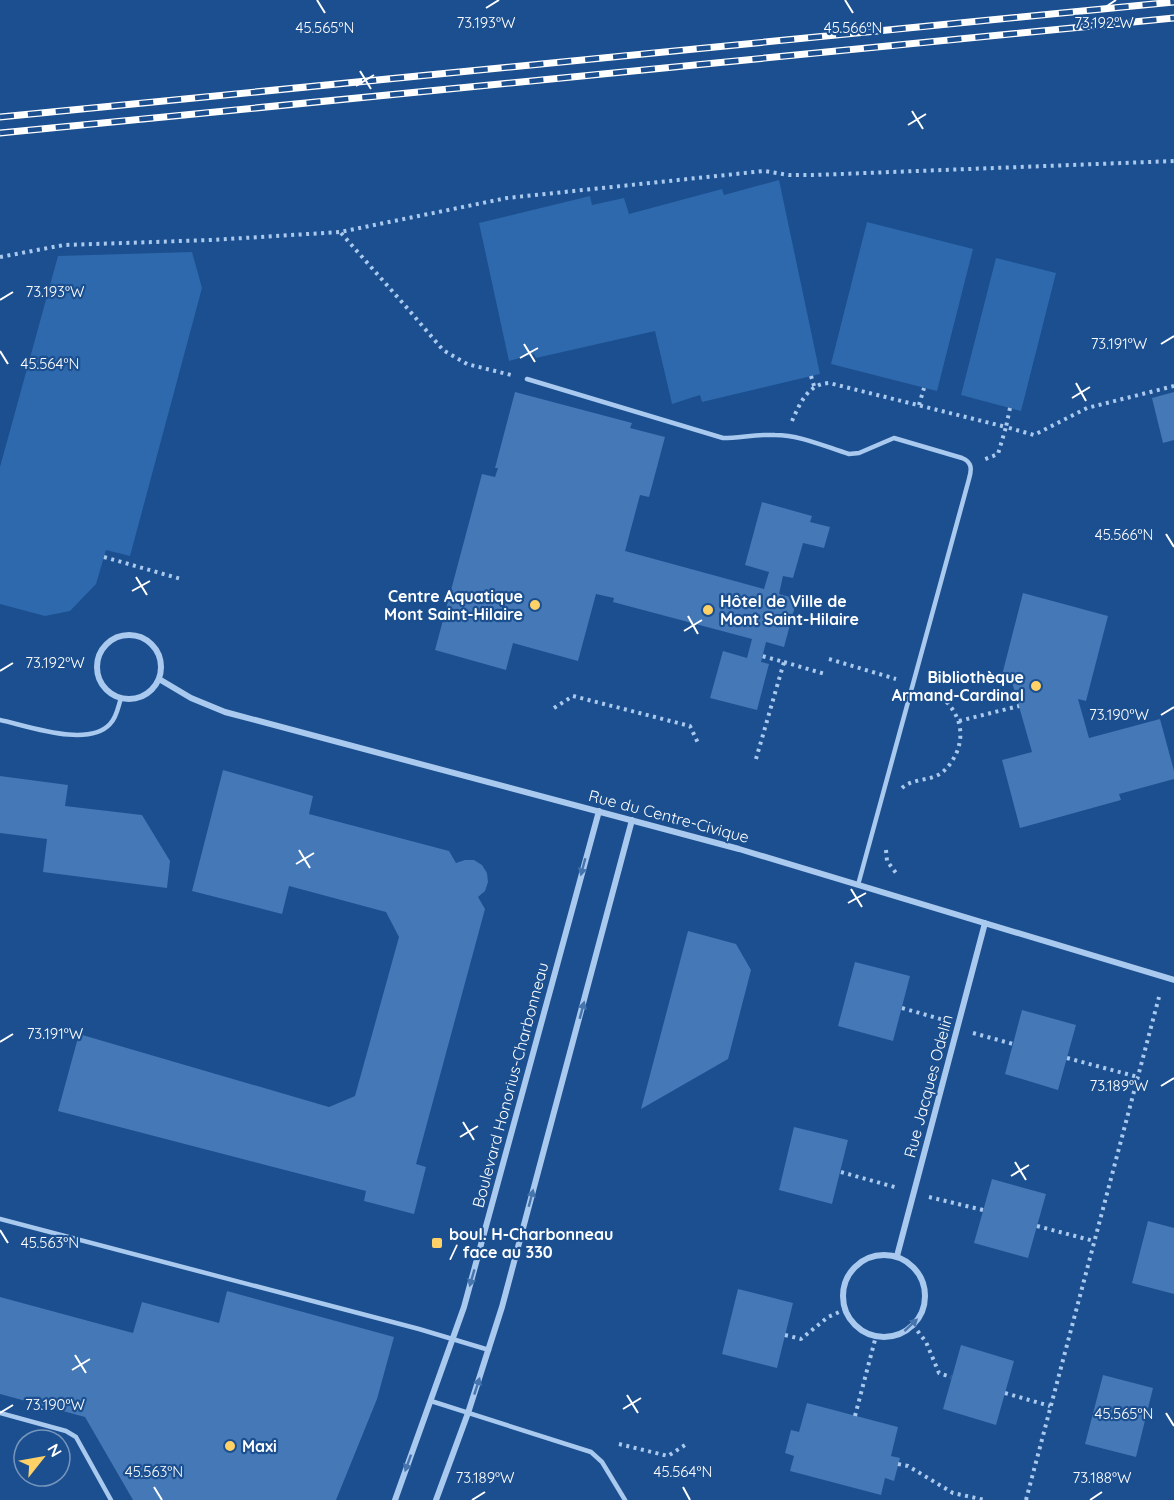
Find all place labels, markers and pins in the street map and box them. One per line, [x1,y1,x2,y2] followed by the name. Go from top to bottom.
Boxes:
[384,586,523,624] place label: Centre Aquatique Mont Saint-Hilaire
[720,591,859,629] place label: Hôtel de Ville de Mont Saint-Hilaire
[528,598,542,612] marker: Centre Aquatique Mont Saint-Hilaire
[701,603,715,617] marker: Hôtel de Ville de Mont Saint-Hilaire
[892,667,1024,705] place label: Bibliothèque Armand-Cardinal
[1029,679,1043,693] marker: Bibliothèque Armand-Cardinal
[449,1224,613,1262] place label: boul. H-Charbonneau / face au 330
[430,1236,444,1250] marker: boul. H-Charbonneau / face au 330
[242,1436,277,1456] place label: Maxi
[223,1439,237,1453] marker: Maxi

